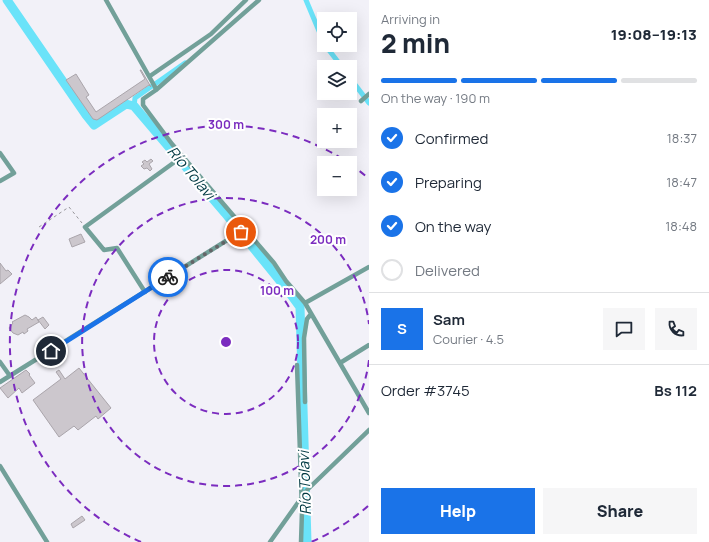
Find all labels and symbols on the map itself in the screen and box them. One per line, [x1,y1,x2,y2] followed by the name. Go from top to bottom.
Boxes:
[208,116,244,133] text: 300 m
[163,141,222,206] water label: Río Tolavi
[224,215,258,249] pin
[310,231,346,248] text: 200 m
[148,257,188,297] courier
[260,282,294,299] text: 100 m
[34,334,68,368] pin
[219,335,233,349] centre of rings
[293,448,316,515] water label: Río Tolavi

